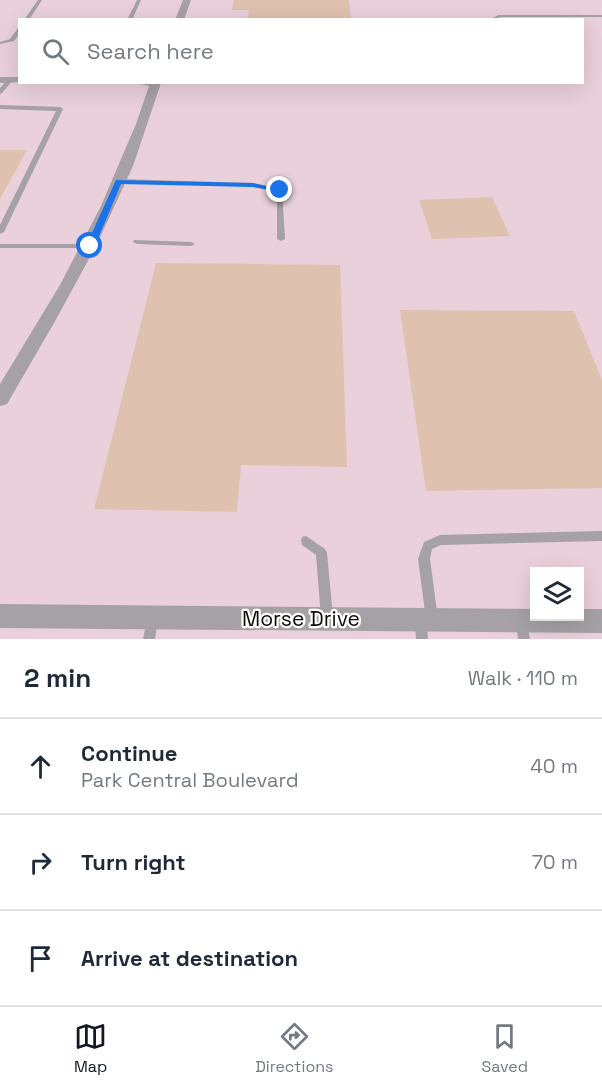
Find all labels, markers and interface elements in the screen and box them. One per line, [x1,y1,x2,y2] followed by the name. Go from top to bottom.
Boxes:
[18,18,584,84] search box
[39,35,72,68] icon: search
[87,37,214,65] text: Search here
[266,176,292,202] route end
[76,232,102,258] route start
[530,567,584,621] map controls
[530,567,584,621] button: layers
[242,605,360,632] street label: Morse Drive
[24,661,91,695] text: 2 min
[468,665,578,691] text: Walk · 110 m
[81,739,177,767] text: Continue
[24,750,57,783] icon: ahead
[530,753,578,779] text: 40 m
[81,767,299,793] text: Park Central Boulevard
[24,846,57,879] icon: right
[81,848,186,876] text: Turn right
[532,849,578,875] text: 70 m
[24,942,57,975] icon: arrive
[81,944,298,972] text: Arrive at destination
[74,1020,107,1077] tab: Map
[255,1020,334,1077] tab: Directions
[481,1020,528,1077] tab: Saved

